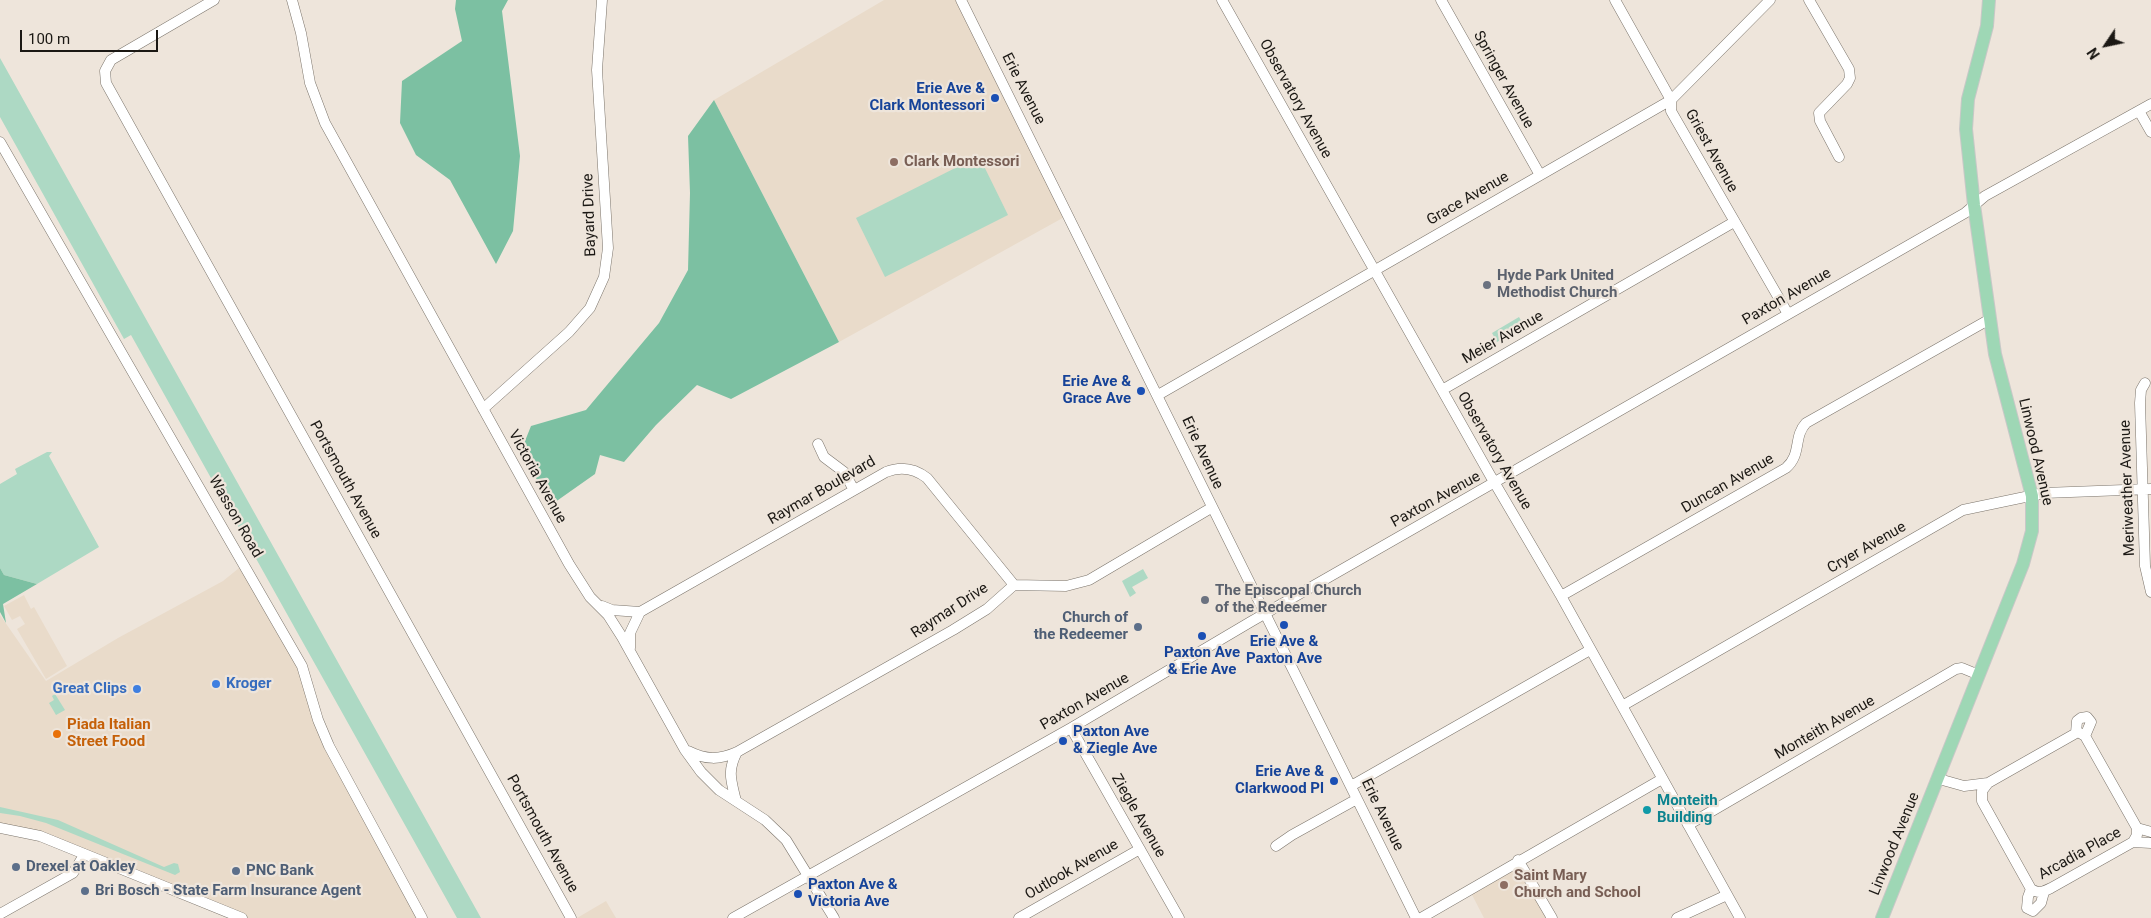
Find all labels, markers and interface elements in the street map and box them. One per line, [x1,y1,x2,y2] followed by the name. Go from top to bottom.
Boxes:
[22,20,160,52] scale bar
[2081,20,2131,70] north arrow
[1469,28,1537,132] street label: Springer Avenue
[28,30,70,48] text: 100 m
[1255,36,1335,162] street label: Observatory Avenue
[2084,45,2103,62] text: N
[997,50,1049,128] street label: Erie Avenue
[869,80,985,115] place label: Erie Ave & Clark Montessori
[989,92,1001,104] marker: Erie Ave & Clark Montessori
[1681,106,1741,196] street label: Griest Avenue
[904,153,1020,171] place label: Clark Montessori
[888,156,900,168] marker: Clark Montessori
[1424,168,1512,230] street label: Grace Avenue
[580,173,600,257] street label: Bayard Drive
[1739,264,1835,330] street label: Paxton Avenue
[1497,267,1617,302] place label: Hyde Park United Methodist Church
[1481,279,1493,291] marker: Hyde Park United Methodist Church
[1459,308,1547,368] street label: Meier Avenue
[1062,373,1131,408] place label: Erie Ave & Grace Ave
[1135,385,1147,397] marker: Erie Ave & Grace Ave
[1453,389,1535,513] street label: Observatory Avenue
[2014,397,2056,507] street label: Linwood Avenue
[1177,414,1227,492] street label: Erie Avenue
[305,418,385,542] street label: Portsmouth Avenue
[2117,420,2139,556] street label: Meriweather Avenue
[504,427,570,527] street label: Victoria Avenue
[1679,450,1777,518] street label: Duncan Avenue
[765,453,879,529] street label: Raymar Boulevard
[1388,468,1484,532] street label: Paxton Avenue
[204,473,266,561] street label: Wasson Road
[1824,518,1910,578] street label: Cryer Avenue
[908,579,992,643] street label: Raymar Drive
[1215,582,1362,617] place label: The Episcopal Church of the Redeemer
[1199,594,1211,606] marker: The Episcopal Church of the Redeemer
[1034,609,1128,644] place label: Church of the Redeemer
[1278,619,1290,631] marker: Erie Ave & Paxton Ave
[1132,621,1144,633] marker: Church of the Redeemer
[1196,630,1208,642] marker: Paxton Ave & Erie Ave
[1246,633,1322,668] place label: Erie Ave & Paxton Ave
[1164,644,1240,679] place label: Paxton Ave & Erie Ave
[1037,669,1133,735] street label: Paxton Avenue
[226,675,271,693] place label: Kroger
[210,678,222,690] marker: Kroger
[53,680,127,698] place label: Great Clips
[131,683,143,695] marker: Great Clips
[1772,692,1878,764] street label: Monteith Avenue
[67,716,151,751] place label: Piada Italian Street Food
[1073,723,1157,758] place label: Paxton Ave & Ziegle Ave
[51,728,63,740] marker: Piada Italian Street Food
[1057,735,1069,747] marker: Paxton Ave & Ziegle Ave
[1235,763,1324,798] place label: Erie Ave & Clarkwood Pl
[1107,771,1169,861] street label: Ziegle Avenue
[502,772,582,896] street label: Portsmouth Avenue
[1328,775,1340,787] marker: Erie Ave & Clarkwood Pl
[1357,776,1407,854] street label: Erie Avenue
[1866,790,1924,898] street label: Linwood Avenue
[1657,792,1718,827] place label: Monteith Building
[1641,804,1653,816] marker: Monteith Building
[2035,824,2125,884] street label: Arcadia Place
[1022,836,1122,904] street label: Outlook Avenue
[26,858,135,876] place label: Drexel at Oakley
[10,861,22,873] marker: Drexel at Oakley
[246,862,314,880] place label: PNC Bank
[230,865,242,877] marker: PNC Bank
[1514,867,1641,902] place label: Saint Mary Church and School
[808,876,898,911] place label: Paxton Ave & Victoria Ave
[1498,879,1510,891] marker: Saint Mary Church and School
[95,882,361,900] place label: Bri Bosch - State Farm Insurance Agent
[79,885,91,897] marker: Bri Bosch - State Farm Insurance Agent
[792,888,804,900] marker: Paxton Ave & Victoria Ave

